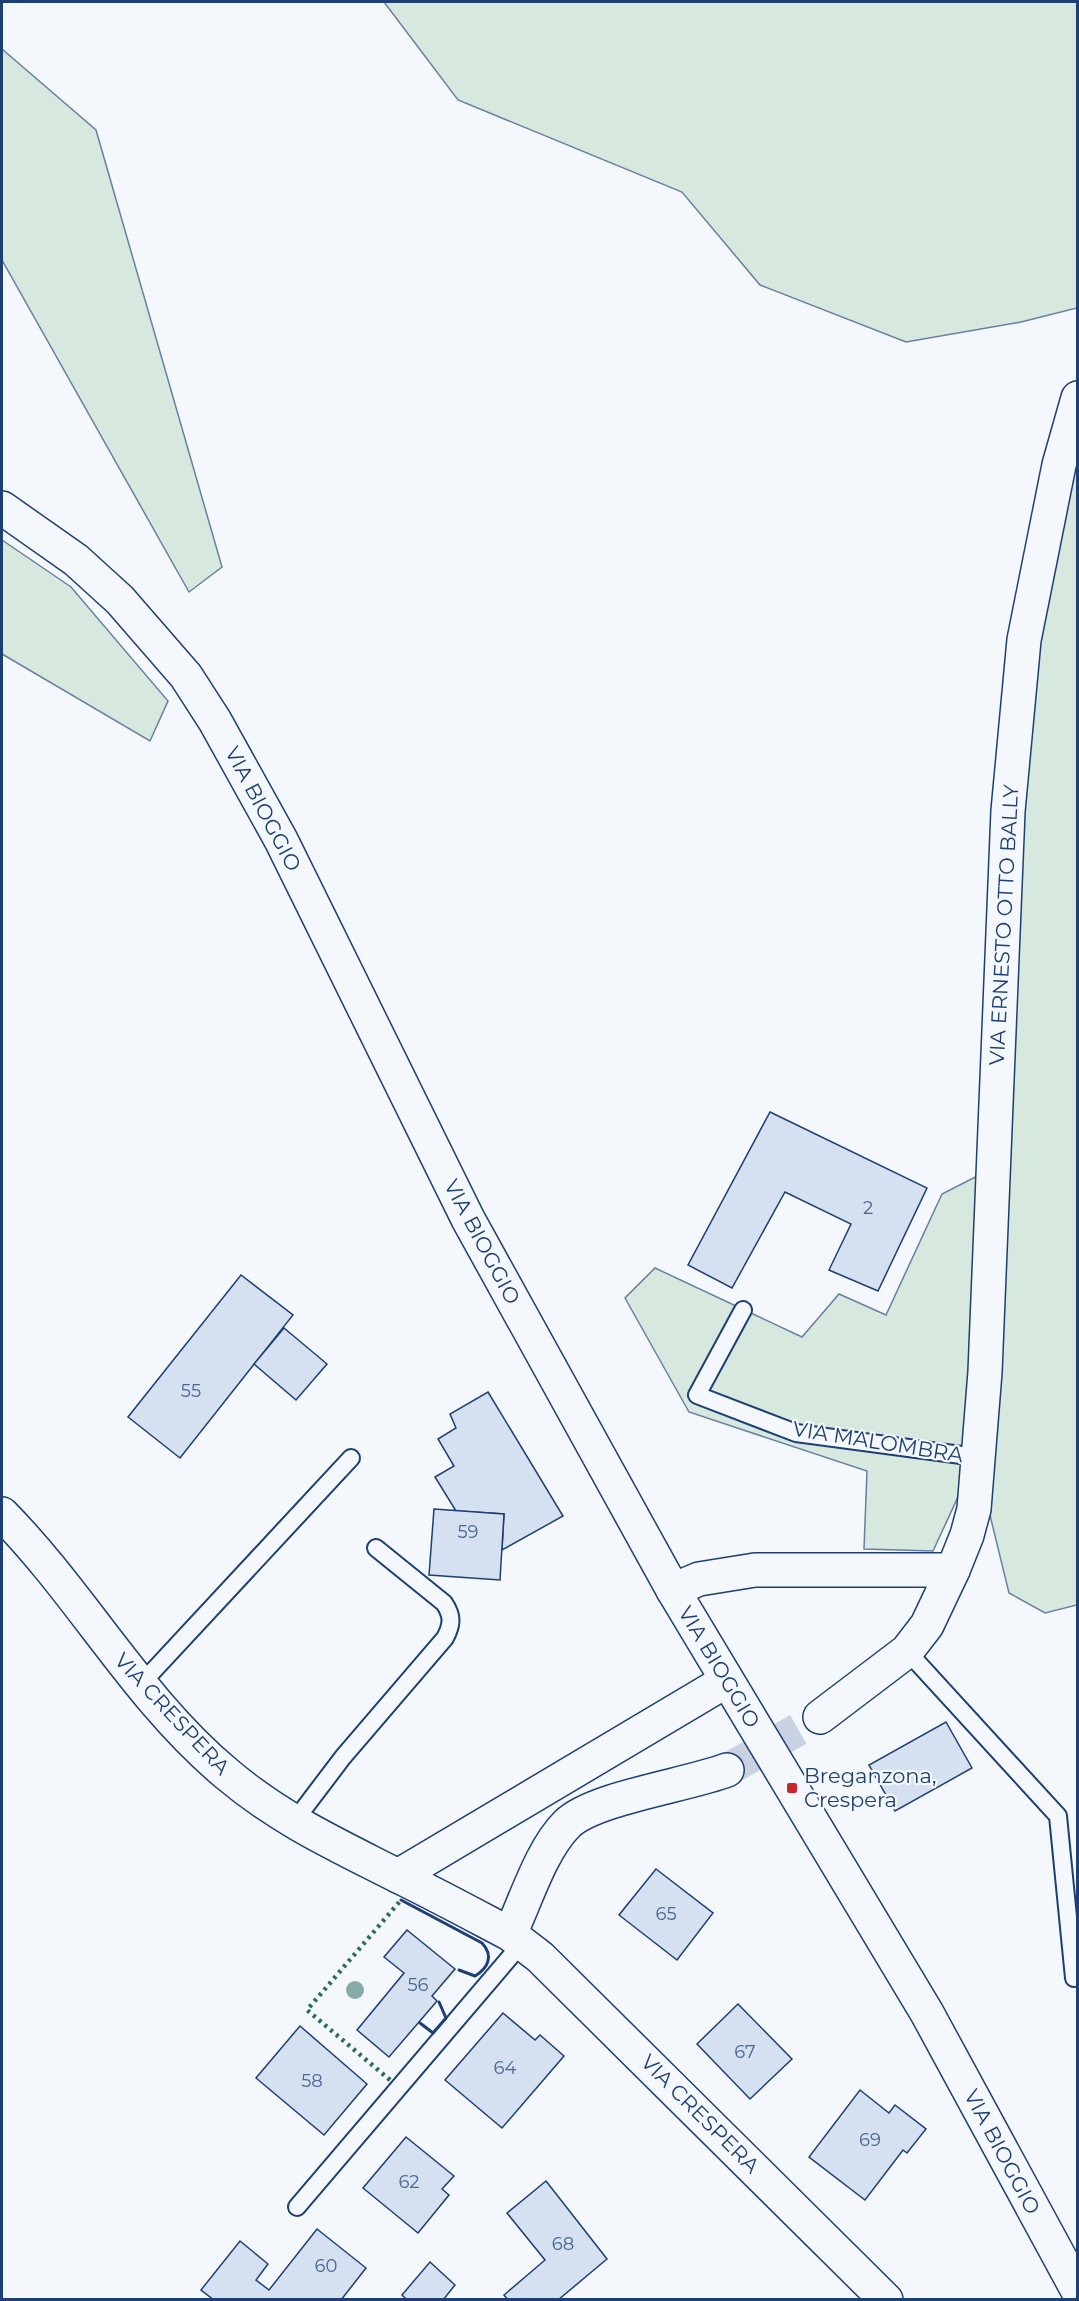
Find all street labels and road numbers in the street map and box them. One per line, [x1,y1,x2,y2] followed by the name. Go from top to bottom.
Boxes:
[220,742,307,875] street label: VIA BIOGGIO
[984,783,1023,1066] street label: VIA ERNESTO OTTO BALLY
[439,1175,526,1308] street label: VIA BIOGGIO
[791,1416,966,1467] street label: VIA MALOMBRA
[673,1601,766,1732] street label: VIA BIOGGIO
[110,1648,236,1780] street label: VIA CRESPERA
[636,2049,766,2179] street label: VIA CRESPERA
[959,2085,1046,2218] street label: VIA BIOGGIO

